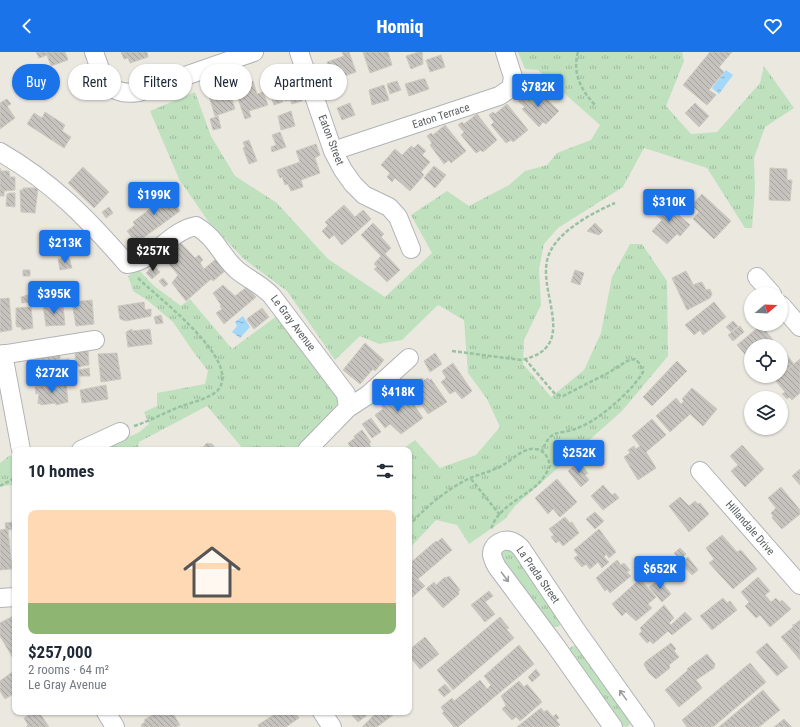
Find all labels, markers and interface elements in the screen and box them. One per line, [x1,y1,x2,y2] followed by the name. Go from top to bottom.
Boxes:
[16,15,38,37] icon: back
[762,15,784,37] icon: heart
[377,16,423,37] text: Homiq
[12,64,60,100] chip: Buy
[68,64,121,100] chip: Rent
[129,64,192,100] chip: Filters
[200,64,252,100] chip: New
[260,64,347,100] chip: Apartment
[510,74,566,108] pin: $782K
[521,79,555,94] text: $782K
[411,101,471,131] street label: Eaton Terrace
[315,113,347,167] street label: Eaton Street
[126,182,182,216] pin: $199K
[137,187,171,202] text: $199K
[641,189,697,223] pin: $310K
[652,194,686,209] text: $310K
[37,230,93,264] pin: $213K
[48,235,82,250] text: $213K
[125,238,181,272] pin: $257K
[136,243,170,258] text: $257K
[26,281,82,315] pin: $395K
[37,286,71,301] text: $395K
[744,287,788,331] north arrow
[744,287,788,435] map controls
[268,293,318,353] street label: Le Gray Avenue
[744,339,788,383] button: locate
[24,360,80,394] pin: $272K
[35,365,69,380] text: $272K
[370,379,426,413] pin: $418K
[381,384,415,399] text: $418K
[744,391,788,435] button: layers
[551,440,607,474] pin: $252K
[562,445,596,460] text: $252K
[374,460,396,482] icon: filters
[28,461,94,481] text: 10 homes
[723,498,777,558] street label: Hillandale Drive
[176,536,248,608] icon: home
[514,544,562,606] street label: La Prada Street
[632,556,688,590] pin: $652K
[643,561,677,576] text: $652K
[500,572,509,583] one-way arrow
[28,642,92,662] text: $257,000
[28,662,109,677] text: 2 rooms · 64 m²
[28,677,107,692] text: Le Gray Avenue
[619,690,627,701] one-way arrow

